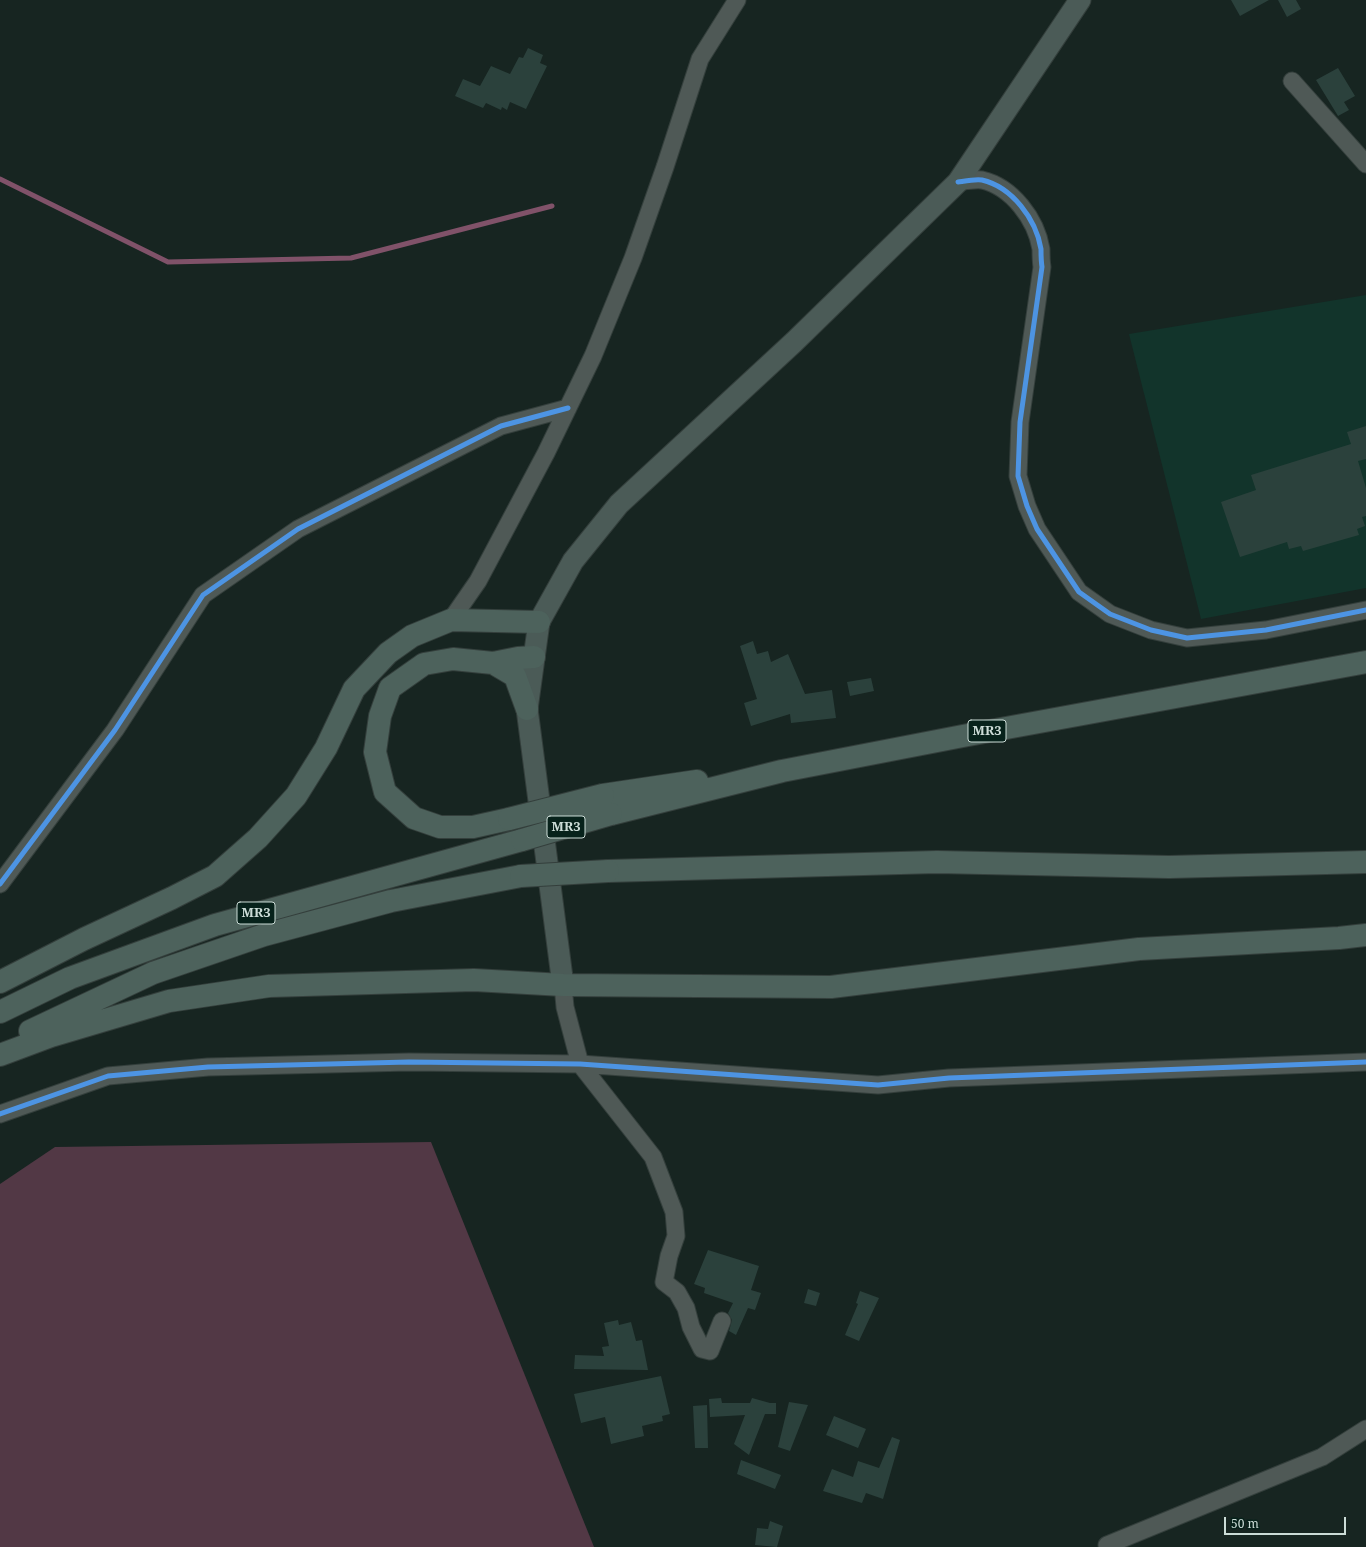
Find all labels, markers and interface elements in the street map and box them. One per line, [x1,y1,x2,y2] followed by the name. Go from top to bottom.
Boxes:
[968,720,1006,742] road number: MR3
[547,816,585,838] road number: MR3
[237,902,275,924] road number: MR3
[1226,1509,1348,1535] scale bar
[1231,1515,1259,1532] text: 50 m

